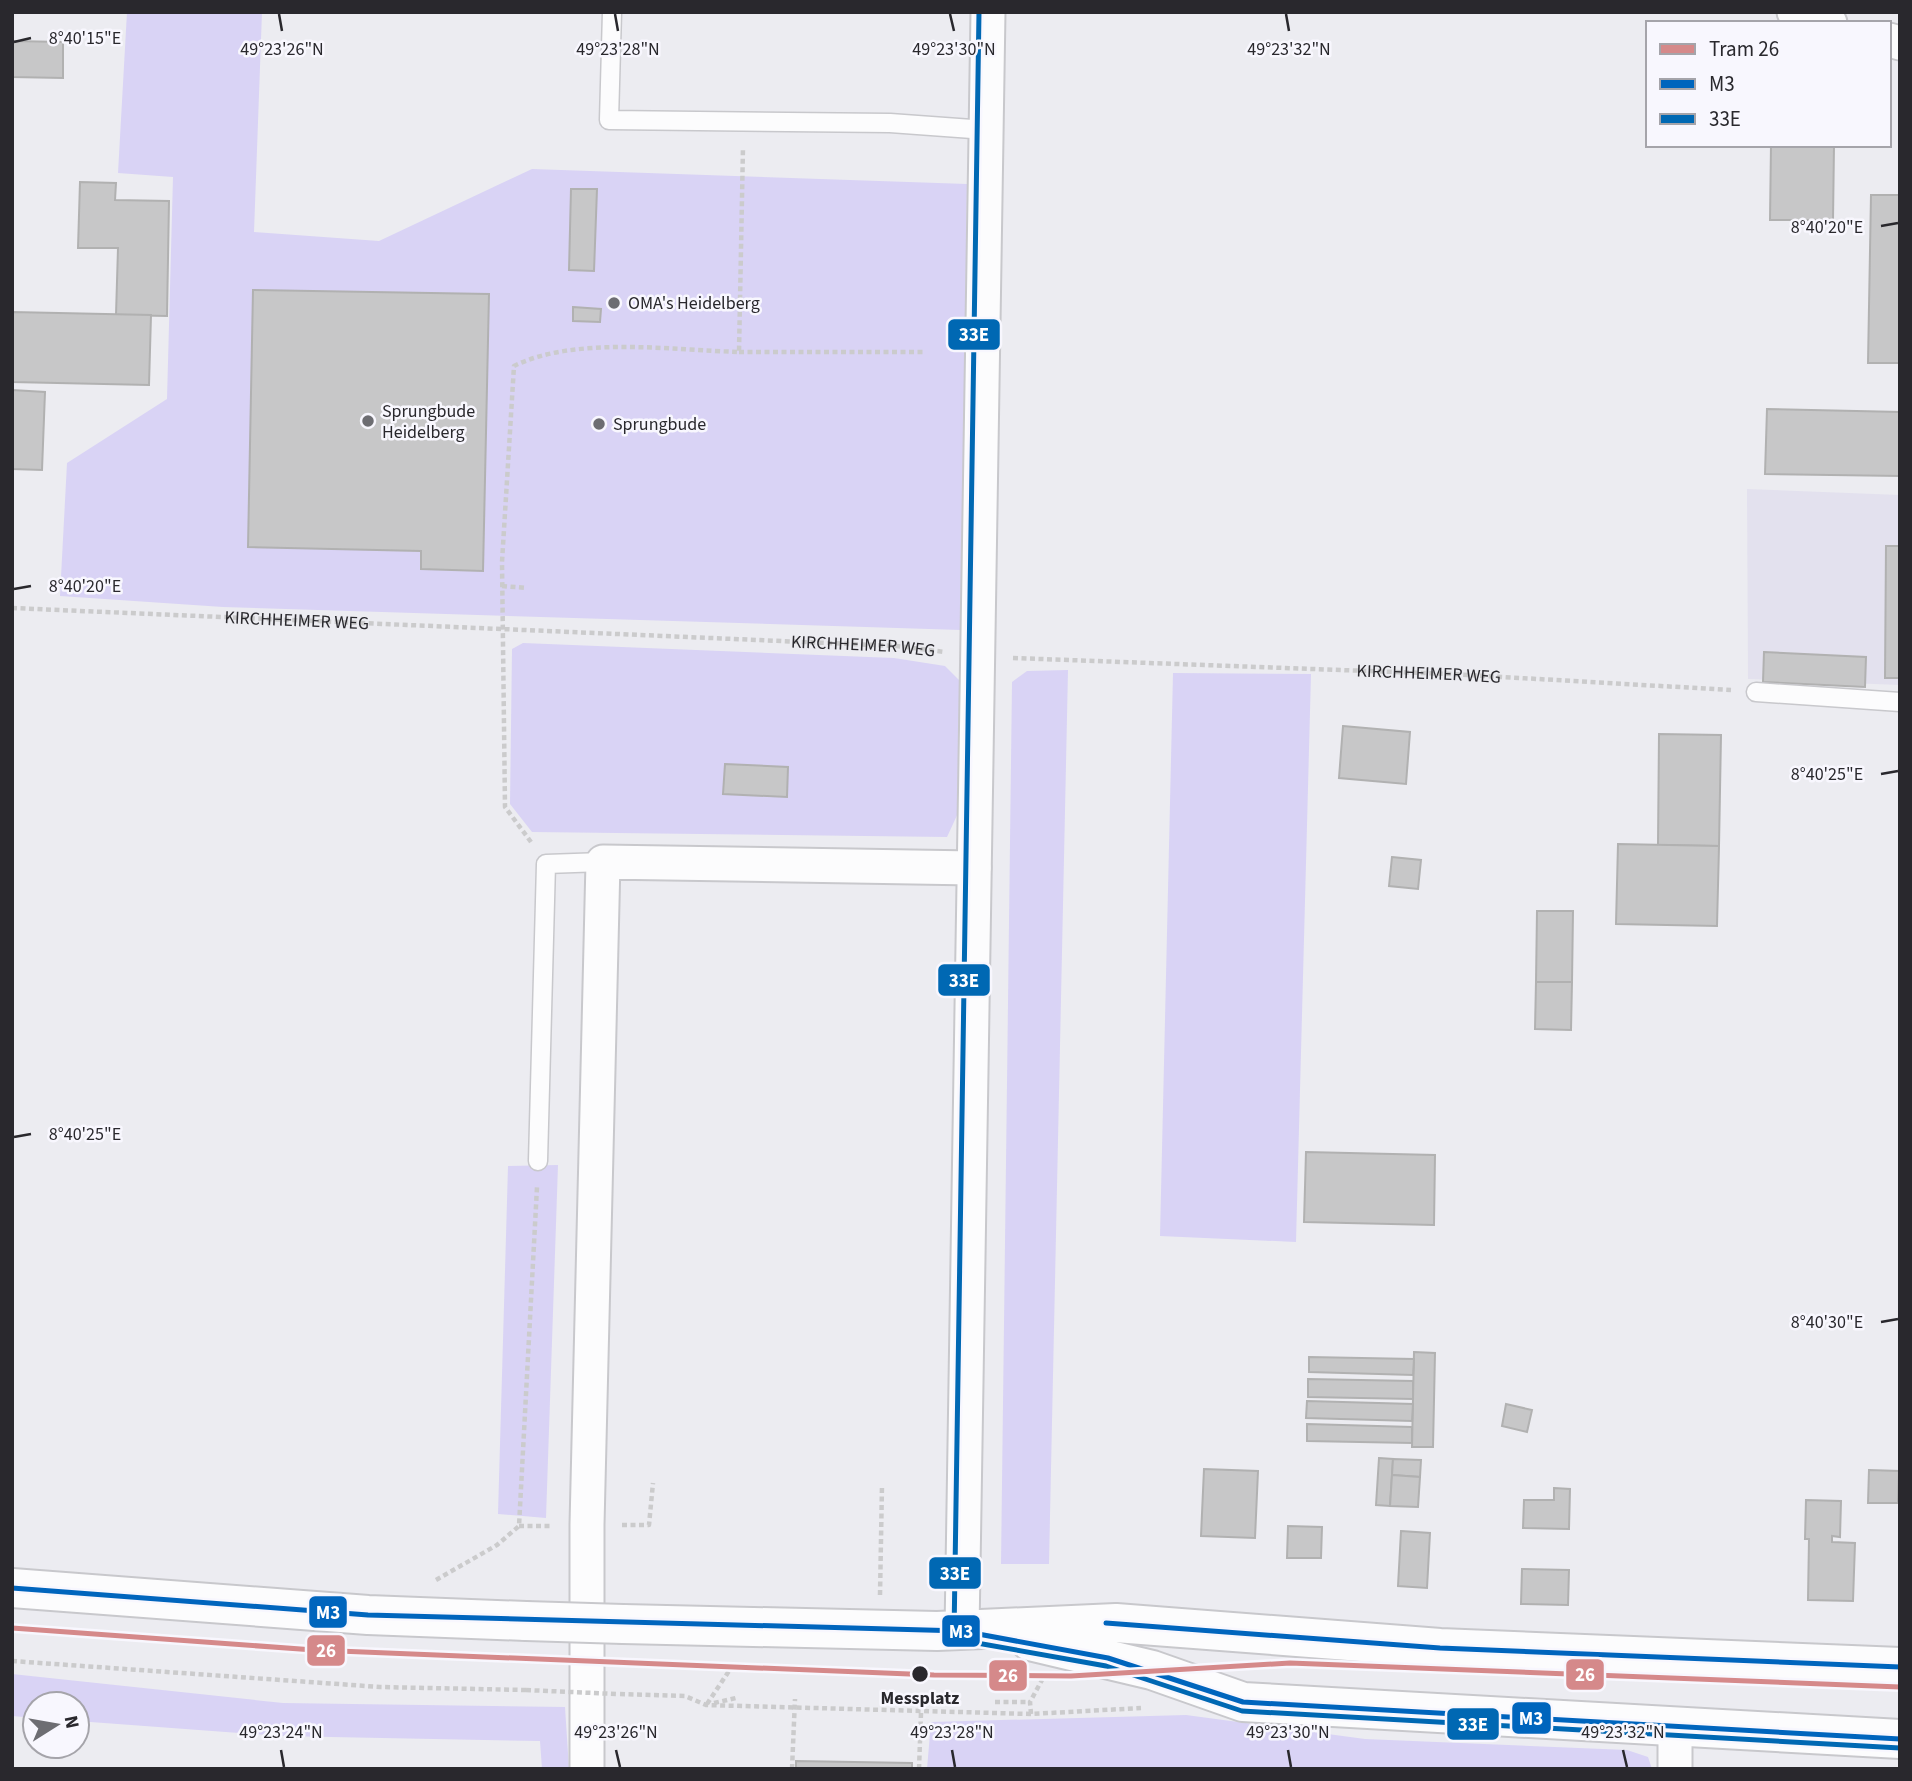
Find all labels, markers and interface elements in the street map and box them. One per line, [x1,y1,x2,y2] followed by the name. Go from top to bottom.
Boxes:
[1646,21,1891,147] legend
[49,26,121,51] text: 8°40'15"E
[1709,34,1779,64] text: Tram 26
[240,37,324,62] text: 49°23'26"N
[576,37,660,62] text: 49°23'28"N
[912,37,996,62] text: 49°23'30"N
[1247,37,1331,62] text: 49°23'32"N
[1709,69,1735,99] text: M3
[1709,104,1741,134] text: 33E
[1791,215,1863,240] text: 8°40'20"E
[628,291,760,316] place label: OMA's Heidelberg
[606,295,622,311] marker: OMA's Heidelberg
[947,318,1001,351] line badge: 33E
[959,322,989,349] text: 33E
[382,399,475,445] place label: Sprungbude Heidelberg
[613,412,706,437] place label: Sprungbude
[360,413,376,429] marker: Sprungbude Heidelberg
[591,416,607,432] marker: Sprungbude
[49,574,121,599] text: 8°40'20"E
[224,605,370,636] street label: KIRCHHEIMER WEG
[790,629,937,663] street label: KIRCHHEIMER WEG
[1356,658,1502,689] street label: KIRCHHEIMER WEG
[1791,762,1863,787] text: 8°40'25"E
[937,963,991,997] line badge: 33E
[949,968,979,995] text: 33E
[49,1122,121,1147] text: 8°40'25"E
[1791,1310,1863,1335] text: 8°40'30"E
[928,1556,982,1590] line badge: 33E
[940,1561,970,1588] text: 33E
[308,1595,348,1629] line badge: M3
[316,1600,340,1627] text: M3
[941,1614,981,1648] line badge: M3
[949,1619,973,1646] text: M3
[306,1634,346,1667] line badge: 26
[316,1638,336,1665] text: 26
[1565,1658,1605,1691] line badge: 26
[988,1659,1028,1692] line badge: 26
[1575,1662,1595,1689] text: 26
[998,1663,1018,1690] text: 26
[910,1664,930,1684] marker: Messplatz
[881,1686,959,1711] place label: Messplatz
[21,1690,91,1760] north arrow
[1511,1701,1552,1735] line badge: M3
[1519,1706,1543,1733] text: M3
[1446,1707,1500,1741] line badge: 33E
[1458,1712,1488,1739] text: 33E
[57,1713,86,1731] text: N
[239,1720,323,1745] text: 49°23'24"N
[574,1720,658,1745] text: 49°23'26"N
[910,1720,994,1745] text: 49°23'28"N
[1246,1720,1330,1745] text: 49°23'30"N
[1581,1720,1665,1745] text: 49°23'32"N

